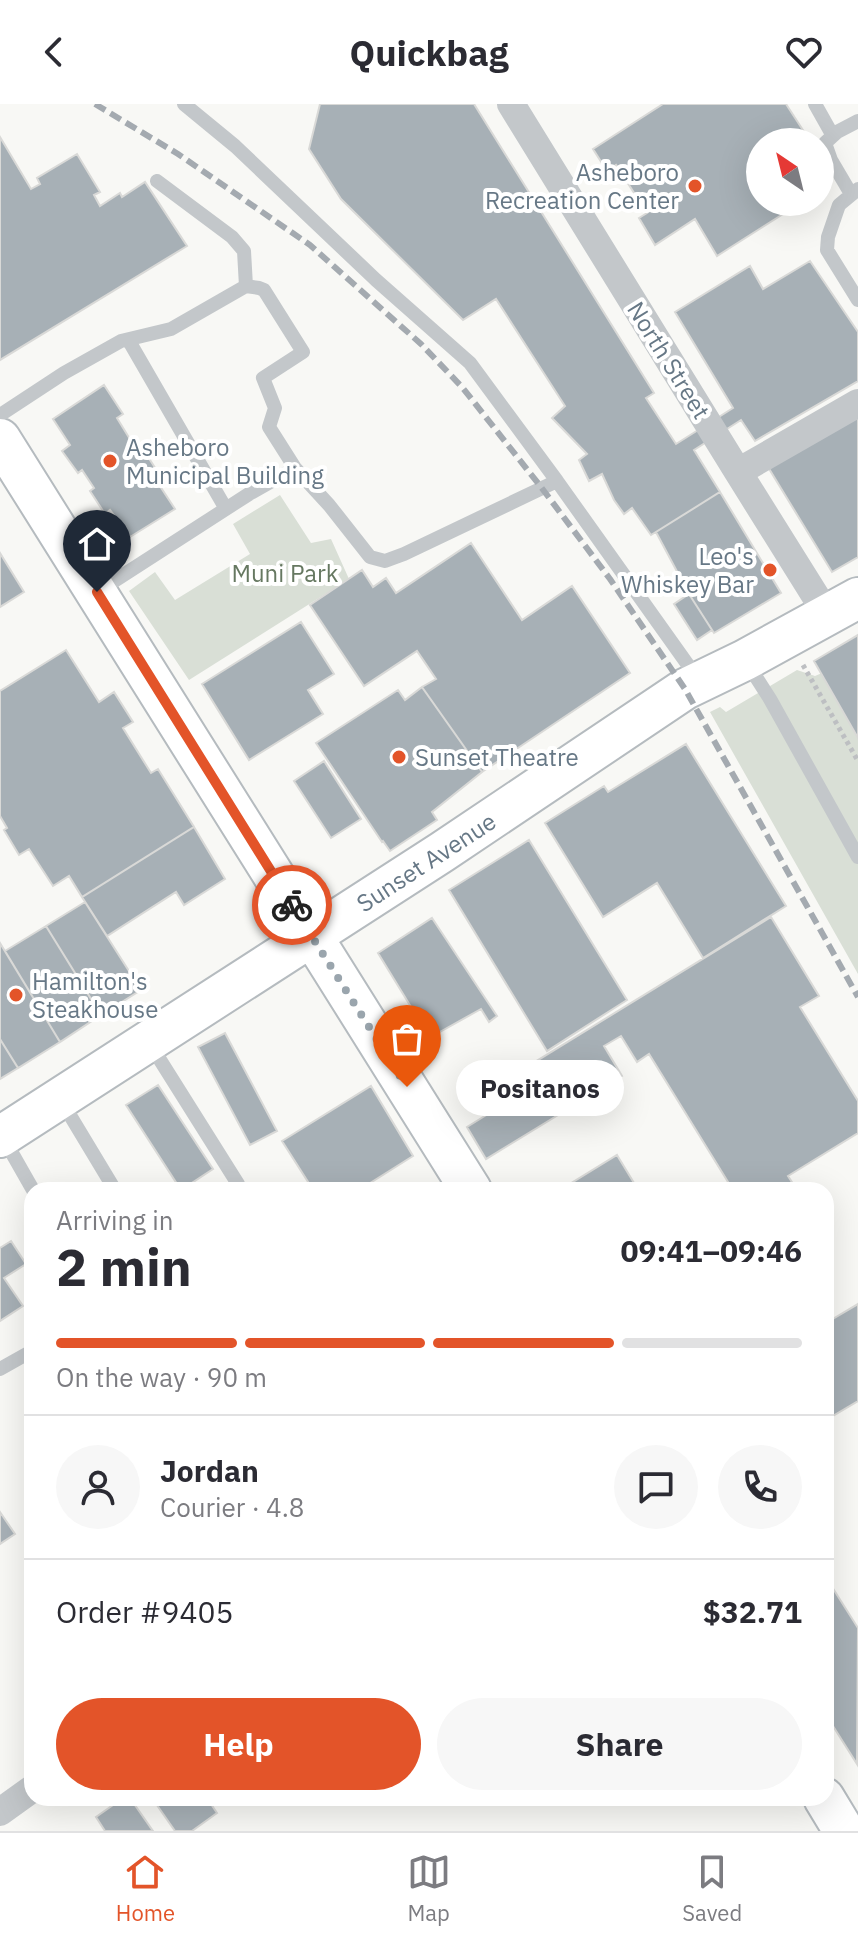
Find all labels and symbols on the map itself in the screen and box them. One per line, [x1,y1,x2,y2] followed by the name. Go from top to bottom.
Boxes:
[746,128,834,216] north arrow
[485,156,679,216] place label: Asheboro Recreation Center
[686,177,704,195] marker: Asheboro Recreation Center
[620,295,718,425] street label: North Street
[126,431,324,491] place label: Asheboro Municipal Building
[101,452,119,470] marker: Asheboro Municipal Building
[63,510,131,592] pin
[621,540,754,600] place label: Leo's Whiskey Bar
[232,557,339,589] park label: Muni Park
[761,561,779,579] marker: Leo's Whiskey Bar
[415,741,579,773] place label: Sunset Theatre
[390,748,408,766] marker: Sunset Theatre
[350,805,502,919] street label: Sunset Avenue
[252,865,332,945] courier
[32,965,158,1025] place label: Hamilton's Steakhouse
[7,986,25,1004] marker: Hamilton's Steakhouse
[373,1005,441,1087] pin
[455,1059,623,1115] callout: Positanos

